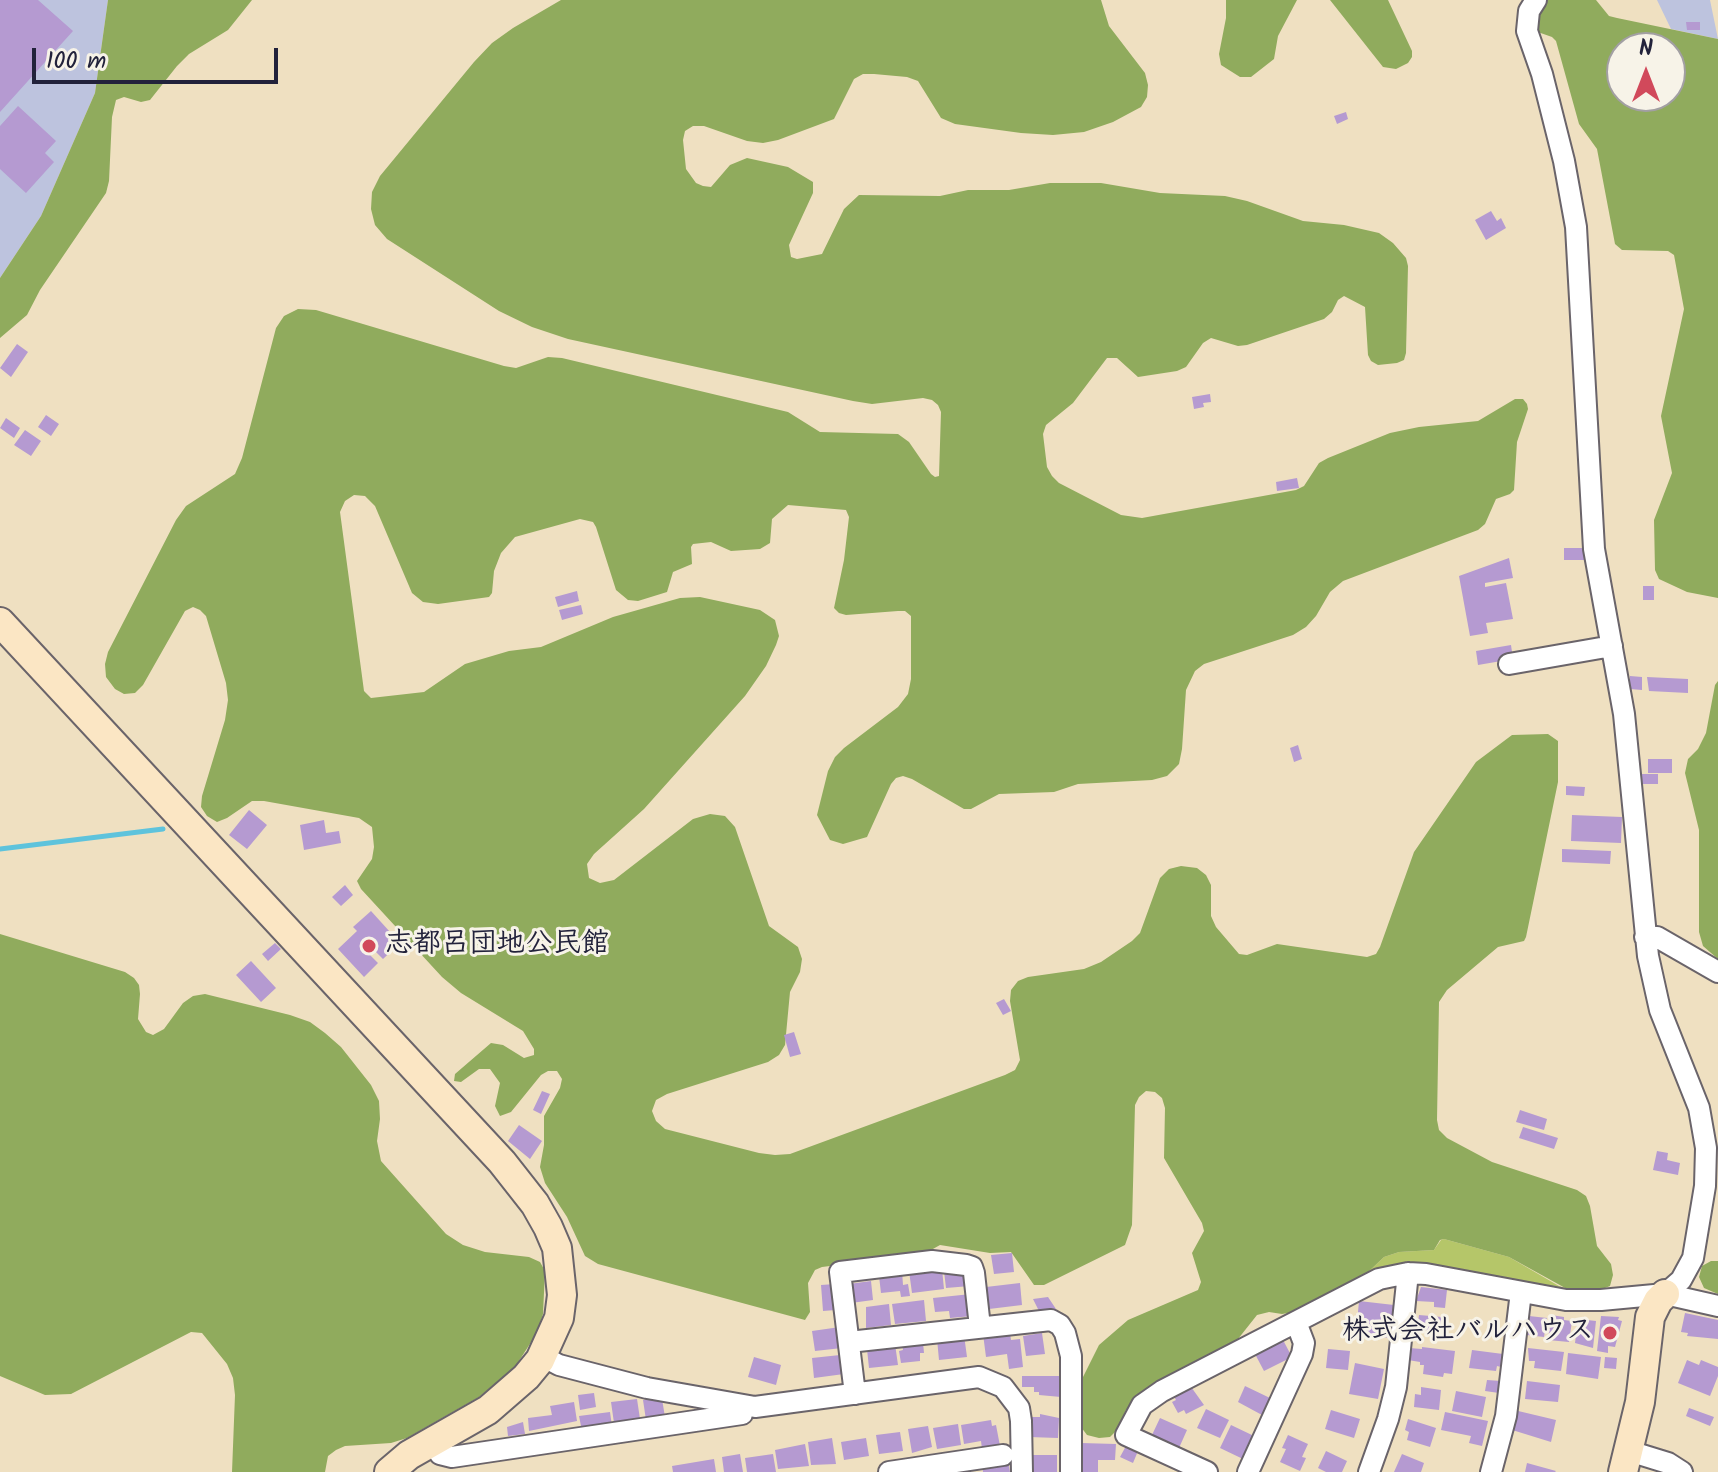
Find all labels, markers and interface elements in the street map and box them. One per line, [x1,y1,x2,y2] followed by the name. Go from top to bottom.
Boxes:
[36,32,282,82] scale bar
[1606,32,1686,112] north arrow
[1639,32,1653,67] text: N
[46,42,106,81] text: 100 m
[385,929,609,963] place label: 志都呂団地公民館
[360,937,378,955] marker: 志都呂団地公民館
[1342,1316,1594,1350] place label: 株式会社バルハウス
[1601,1324,1619,1342] marker: 株式会社バルハウス

